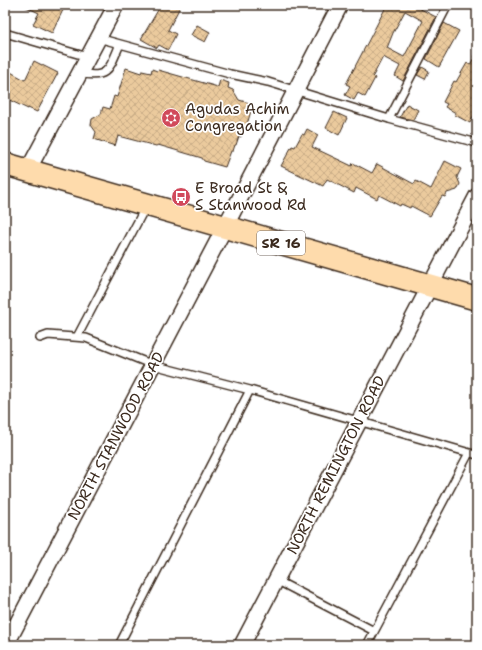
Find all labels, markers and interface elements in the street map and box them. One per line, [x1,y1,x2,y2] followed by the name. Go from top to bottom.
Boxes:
[185,99,289,136] place label: Agudas Achim Congregation
[160,107,182,129] synagogue icon: Agudas Achim Congregation
[195,178,307,215] place label: E Broad St & S Stanwood Rd
[170,186,192,208] bus stop icon: E Broad St & S Stanwood Rd
[257,231,305,255] road number: SR 16
[63,348,169,524] street label: NORTH STANWOOD ROAD
[282,372,390,558] street label: NORTH REMINGTON ROAD

